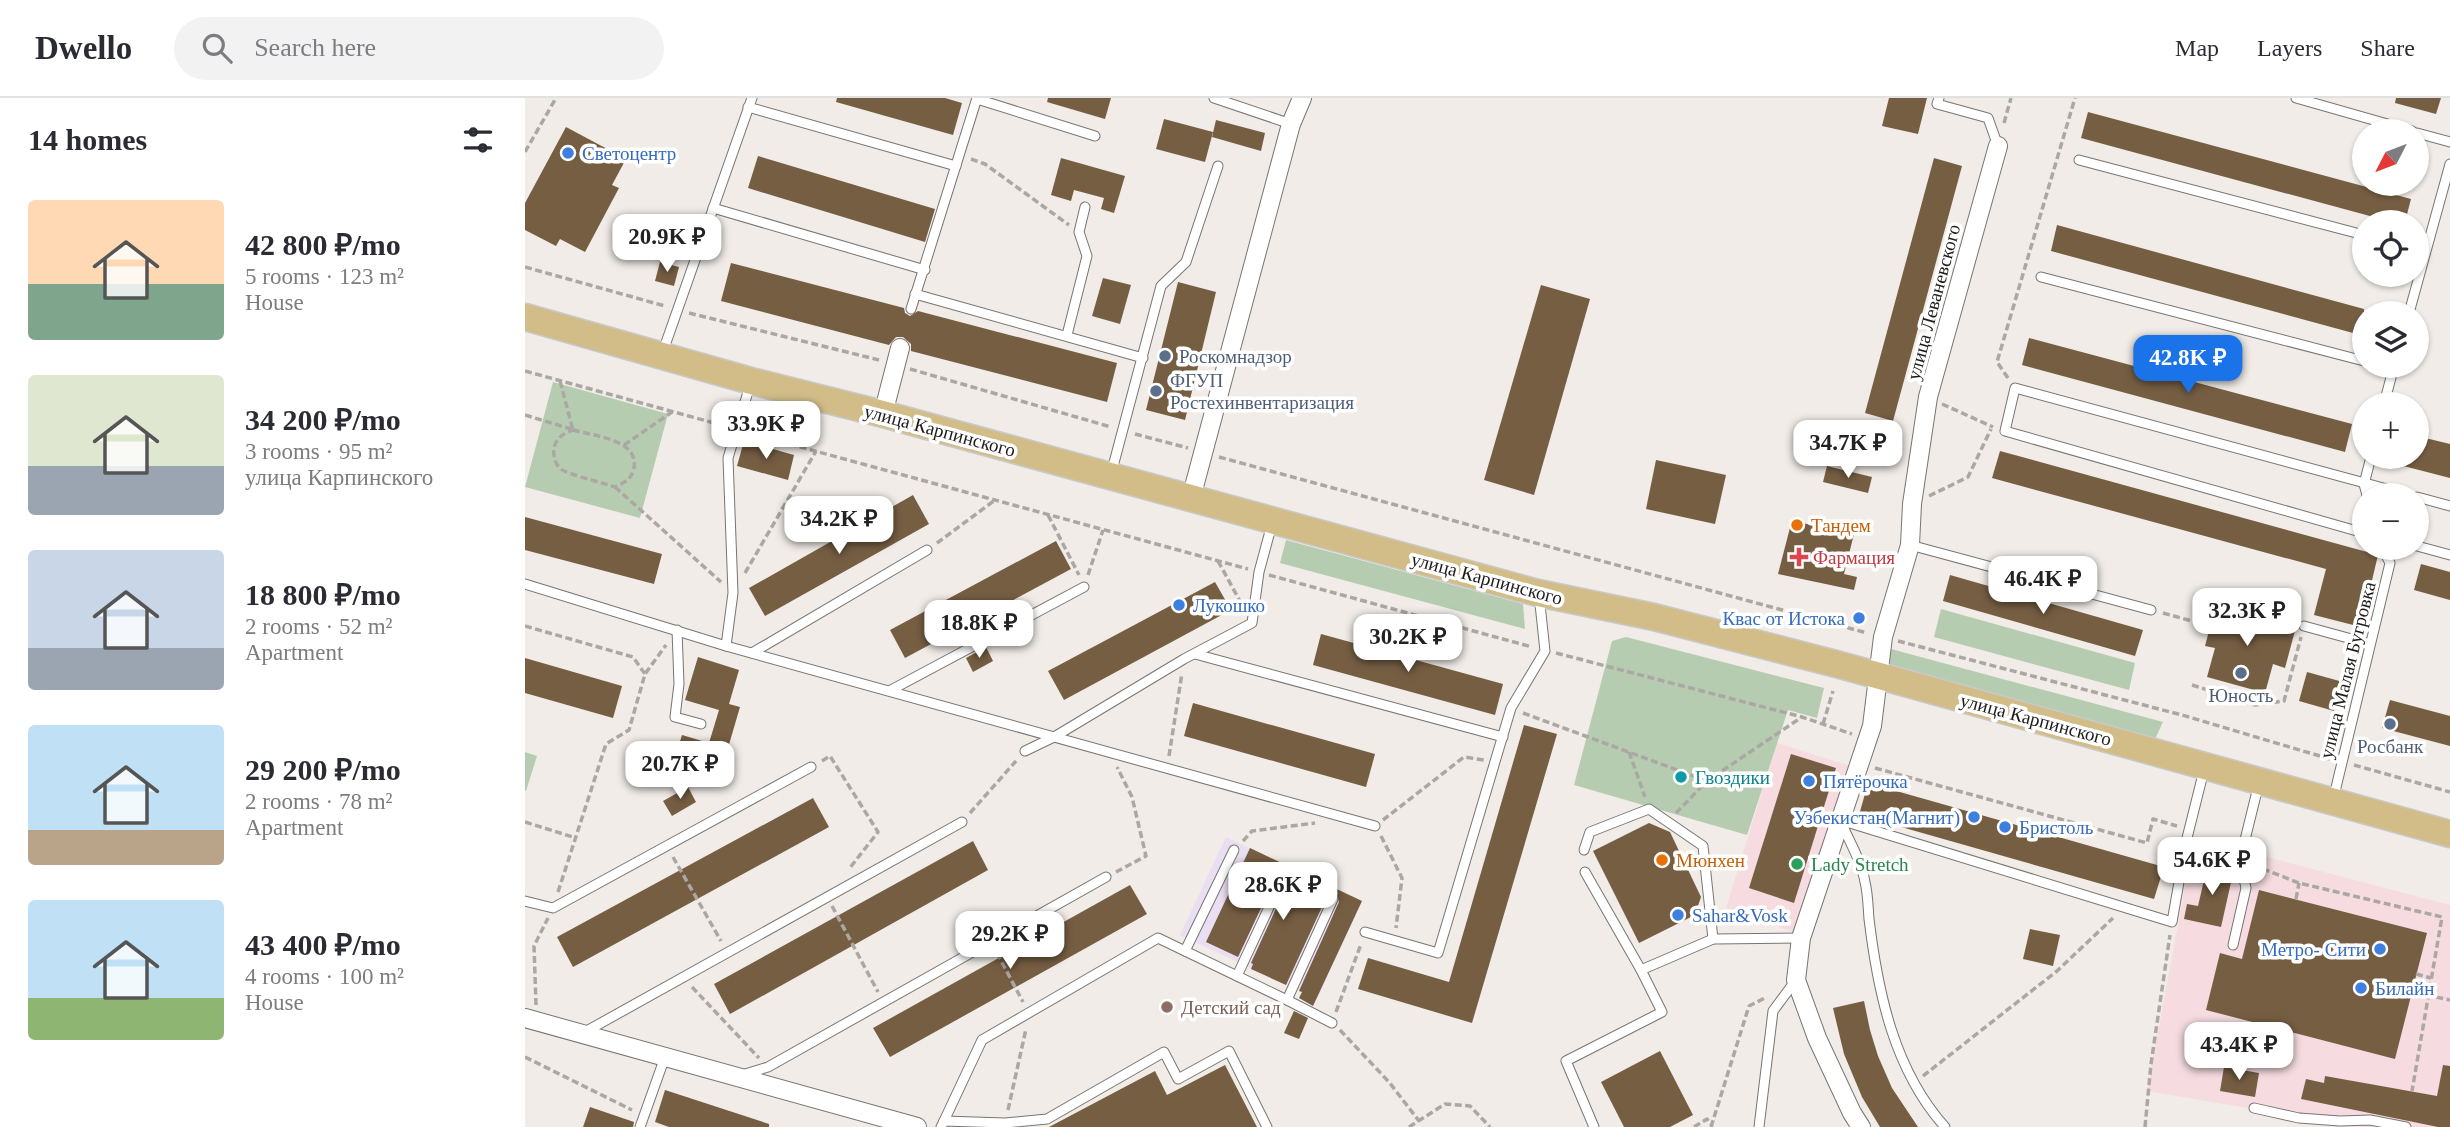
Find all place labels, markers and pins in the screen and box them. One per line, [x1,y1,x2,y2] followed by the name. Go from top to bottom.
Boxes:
[582,143,676,164] place label: Светоцентр
[560,145,576,161] marker: Светоцентр
[602,214,732,274] pin: 20.9K ₽
[2123,336,2253,395] pin: 42.8K ₽
[1179,346,1292,367] place label: Роскомнадзор
[1157,348,1173,364] marker: Роскомнадзор
[1170,370,1354,413] place label: ФГУП Ростехинвентаризация
[1148,383,1164,399] marker: ФГУП Ростехинвентаризация
[701,402,831,461] pin: 33.9K ₽
[1783,420,1913,480] pin: 34.7K ₽
[774,496,904,556] pin: 34.2K ₽
[1811,515,1871,536] place label: Тандем
[1789,517,1805,533] marker: Тандем
[1813,547,1895,568] place label: Фармация
[1791,549,1807,565] marker: Фармация
[1978,556,2108,616] pin: 46.4K ₽
[2182,588,2312,648] pin: 32.3K ₽
[1193,595,1265,616] place label: Лукошко
[1171,597,1187,613] marker: Лукошко
[914,601,1044,660] pin: 18.8K ₽
[1723,608,1846,629] place label: Квас от Истока
[1851,610,1867,626] marker: Квас от Истока
[1343,614,1473,674] pin: 30.2K ₽
[2233,665,2249,681] marker: Юность
[2208,685,2274,706] place label: Юность
[2382,716,2398,732] marker: Росбанк
[2357,736,2424,757] place label: Росбанк
[615,742,745,801] pin: 20.7K ₽
[1695,767,1770,788] place label: Гвоздики
[1673,769,1689,785] marker: Гвоздики
[1823,771,1908,792] place label: Пятёрочка
[1801,773,1817,789] marker: Пятёрочка
[1793,807,1960,829] place label: Узбекистан(Магнит)
[1966,809,1982,825] marker: Узбекистан(Магнит)
[2019,817,2094,838] place label: Бристоль
[1997,819,2013,835] marker: Бристоль
[2147,838,2277,897] pin: 54.6K ₽
[1676,850,1745,871] place label: Мюнхен
[1654,852,1670,868] marker: Мюнхен
[1811,854,1909,875] place label: Lady Stretch
[1789,856,1805,872] marker: Lady Stretch
[1218,862,1348,922] pin: 28.6K ₽
[1692,905,1788,926] place label: Sahar&Vosk
[1670,907,1686,923] marker: Sahar&Vosk
[945,912,1075,971] pin: 29.2K ₽
[2261,939,2366,960] place label: Метро- Сити
[2372,941,2388,957] marker: Метро- Сити
[2375,978,2434,999] place label: Билайн
[2353,980,2369,996] marker: Билайн
[1181,997,1281,1018] place label: Детский сад
[1159,999,1175,1015] marker: Детский сад
[2174,1023,2304,1082] pin: 43.4K ₽

